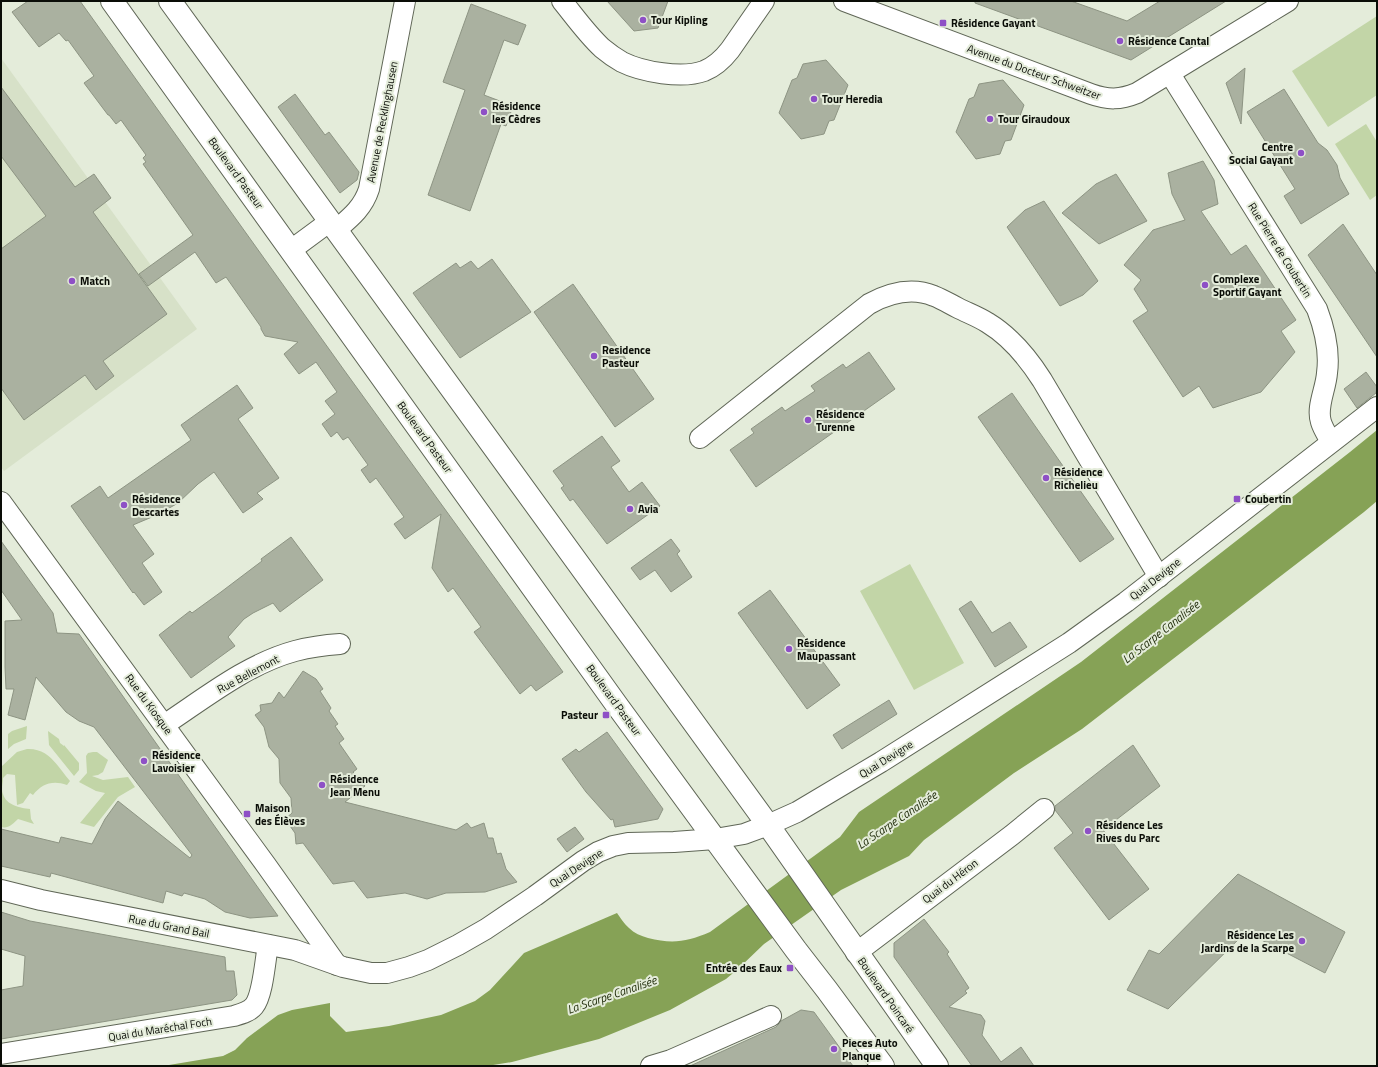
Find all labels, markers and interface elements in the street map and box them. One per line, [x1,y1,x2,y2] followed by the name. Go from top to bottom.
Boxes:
[651,12,708,28] place label: Tour Kipling
[638,15,648,25] marker: Tour Kipling
[951,15,1035,31] place label: Résidence Gayant
[938,18,948,28] marker: Résidence Gayant
[1128,33,1209,49] place label: Résidence Cantal
[1115,36,1125,46] marker: Résidence Cantal
[965,40,1103,104] street label: Avenue du Docteur Schweitzer
[362,60,402,184] street label: Avenue de Recklinghausen
[822,91,883,107] place label: Tour Heredia
[809,94,819,104] marker: Tour Heredia
[492,98,541,127] place label: Résidence les Cèdres
[479,107,489,117] marker: Résidence les Cèdres
[998,111,1071,127] place label: Tour Giraudoux
[985,114,995,124] marker: Tour Giraudoux
[204,134,268,212] street label: Boulevard Pasteur
[1229,139,1293,168] place label: Centre Social Gayant
[1296,148,1306,158] marker: Centre Social Gayant
[1244,199,1316,301] street label: Rue Pierre de Coubertin
[1213,271,1282,300] place label: Complexe Sportif Gayant
[80,273,110,289] place label: Match
[67,276,77,286] marker: Match
[1200,280,1210,290] marker: Complexe Sportif Gayant
[602,342,651,371] place label: Residence Pasteur
[589,351,599,361] marker: Residence Pasteur
[393,398,457,476] street label: Boulevard Pasteur
[816,406,865,435] place label: Résidence Turenne
[803,415,813,425] marker: Résidence Turenne
[1054,464,1103,493] place label: Résidence Richelieu
[1041,473,1051,483] marker: Résidence Richelieu
[132,491,181,520] place label: Résidence Descartes
[1245,491,1291,507] place label: Coubertin
[1232,494,1242,504] marker: Coubertin
[119,500,129,510] marker: Résidence Descartes
[638,501,659,517] place label: Avia
[625,504,635,514] marker: Avia
[1126,554,1184,604] street label: Quai Devigne
[1118,594,1205,668] water label: La Scarpe Canalisée
[797,635,856,664] place label: Résidence Maupassant
[784,644,794,654] marker: Résidence Maupassant
[214,651,282,697] street label: Rue Bellemont
[582,661,646,739] street label: Boulevard Pasteur
[122,670,177,738] street label: Rue du Kiosque
[561,707,598,723] place label: Pasteur
[601,710,611,720] marker: Pasteur
[856,736,916,782] street label: Quai Devigne
[152,747,201,776] place label: Résidence Lavoisier
[139,756,149,766] marker: Résidence Lavoisier
[330,771,380,800] place label: Résidence Jean Menu
[317,780,327,790] marker: Résidence Jean Menu
[853,785,942,854] water label: La Scarpe Canalisée
[255,800,305,829] place label: Maison des Élèves
[242,809,252,819] marker: Maison des Élèves
[1096,817,1163,846] place label: Résidence Les Rives du Parc
[1083,826,1093,836] marker: Résidence Les Rives du Parc
[546,844,606,891] street label: Quai Devigne
[919,855,981,907] street label: Quai du Héron
[127,910,211,942] street label: Rue du Grand Bail
[1201,927,1294,956] place label: Résidence Les Jardins de la Scarpe
[1297,936,1307,946] marker: Résidence Les Jardins de la Scarpe
[854,954,918,1036] street label: Boulevard Poincaré
[706,960,783,976] place label: Entrée des Eaux
[785,963,795,973] marker: Entrée des Eaux
[564,970,661,1019] water label: La Scarpe Canalisée
[107,1013,213,1045] street label: Quai du Maréchal Foch
[842,1035,898,1064] place label: Pieces Auto Planque
[829,1044,839,1054] marker: Pieces Auto Planque

